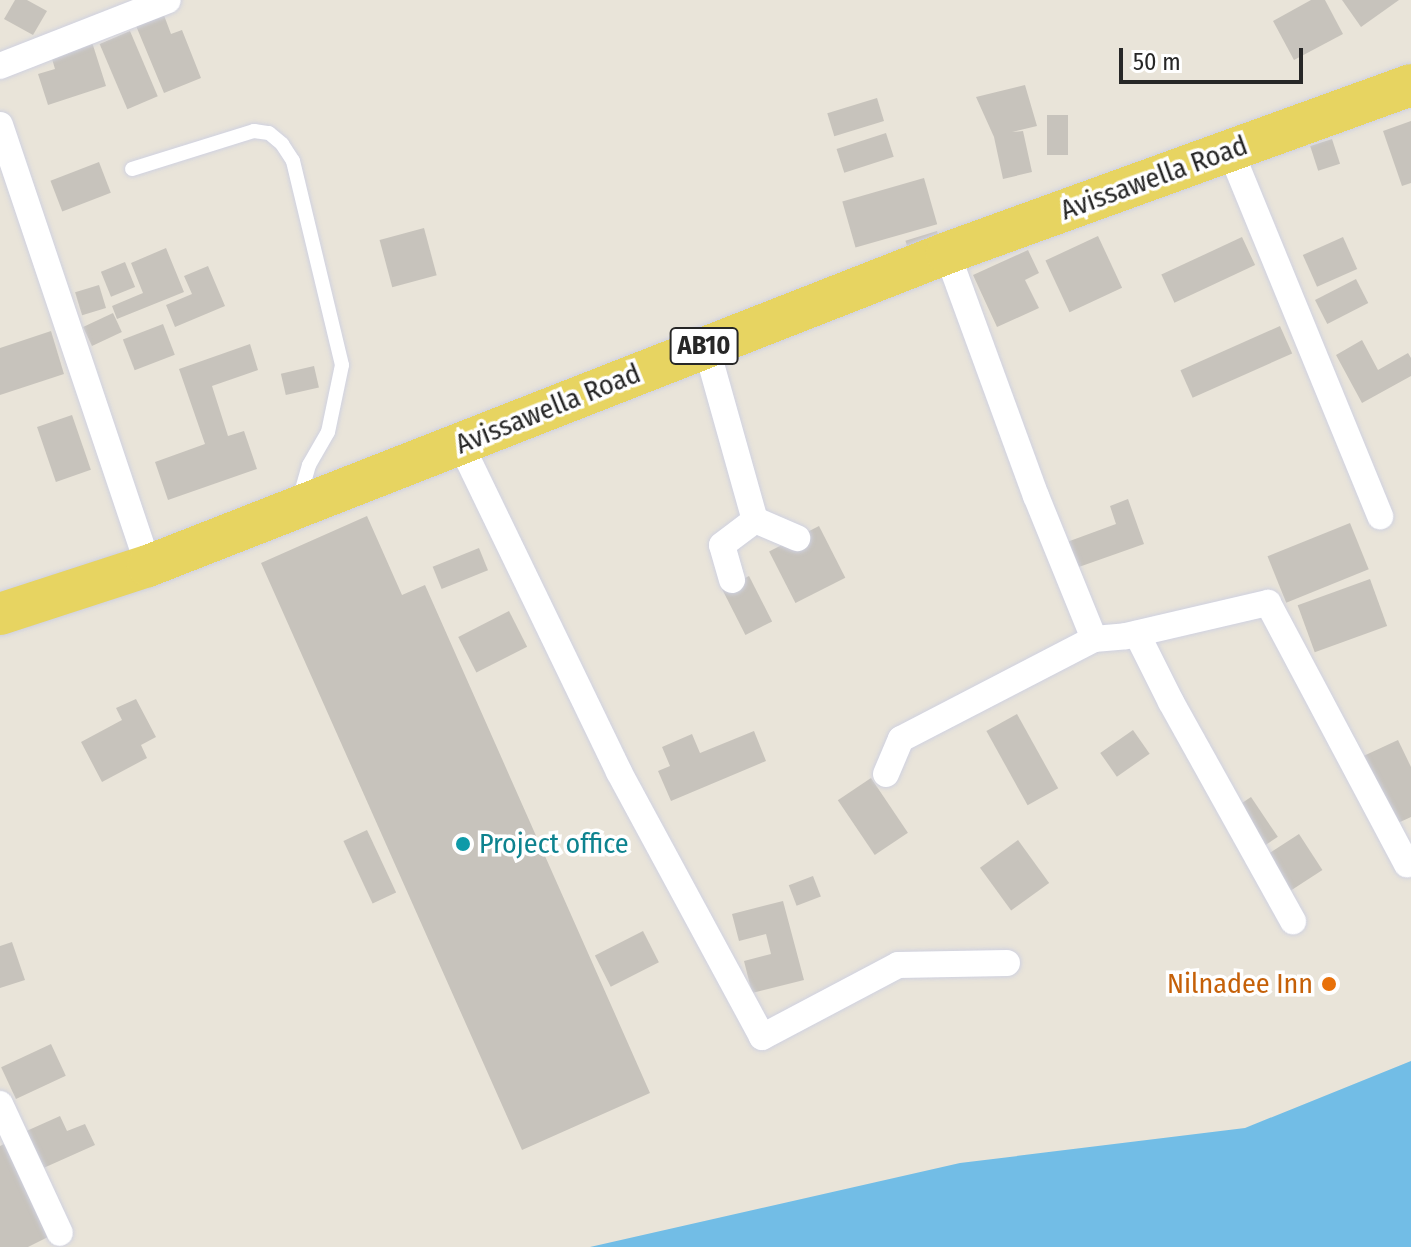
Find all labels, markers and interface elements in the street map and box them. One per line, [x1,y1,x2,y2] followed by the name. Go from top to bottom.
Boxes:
[1123,32,1307,82] scale bar
[1133,48,1181,76] text: 50 m
[1056,129,1252,227] street label: Avissawella Road
[668,324,740,368] road number: AB10
[451,357,645,461] street label: Avissawella Road
[479,827,629,861] place label: Project office
[454,835,472,853] marker: Project office
[1167,967,1313,1001] place label: Nilnadee Inn
[1320,975,1338,993] marker: Nilnadee Inn

